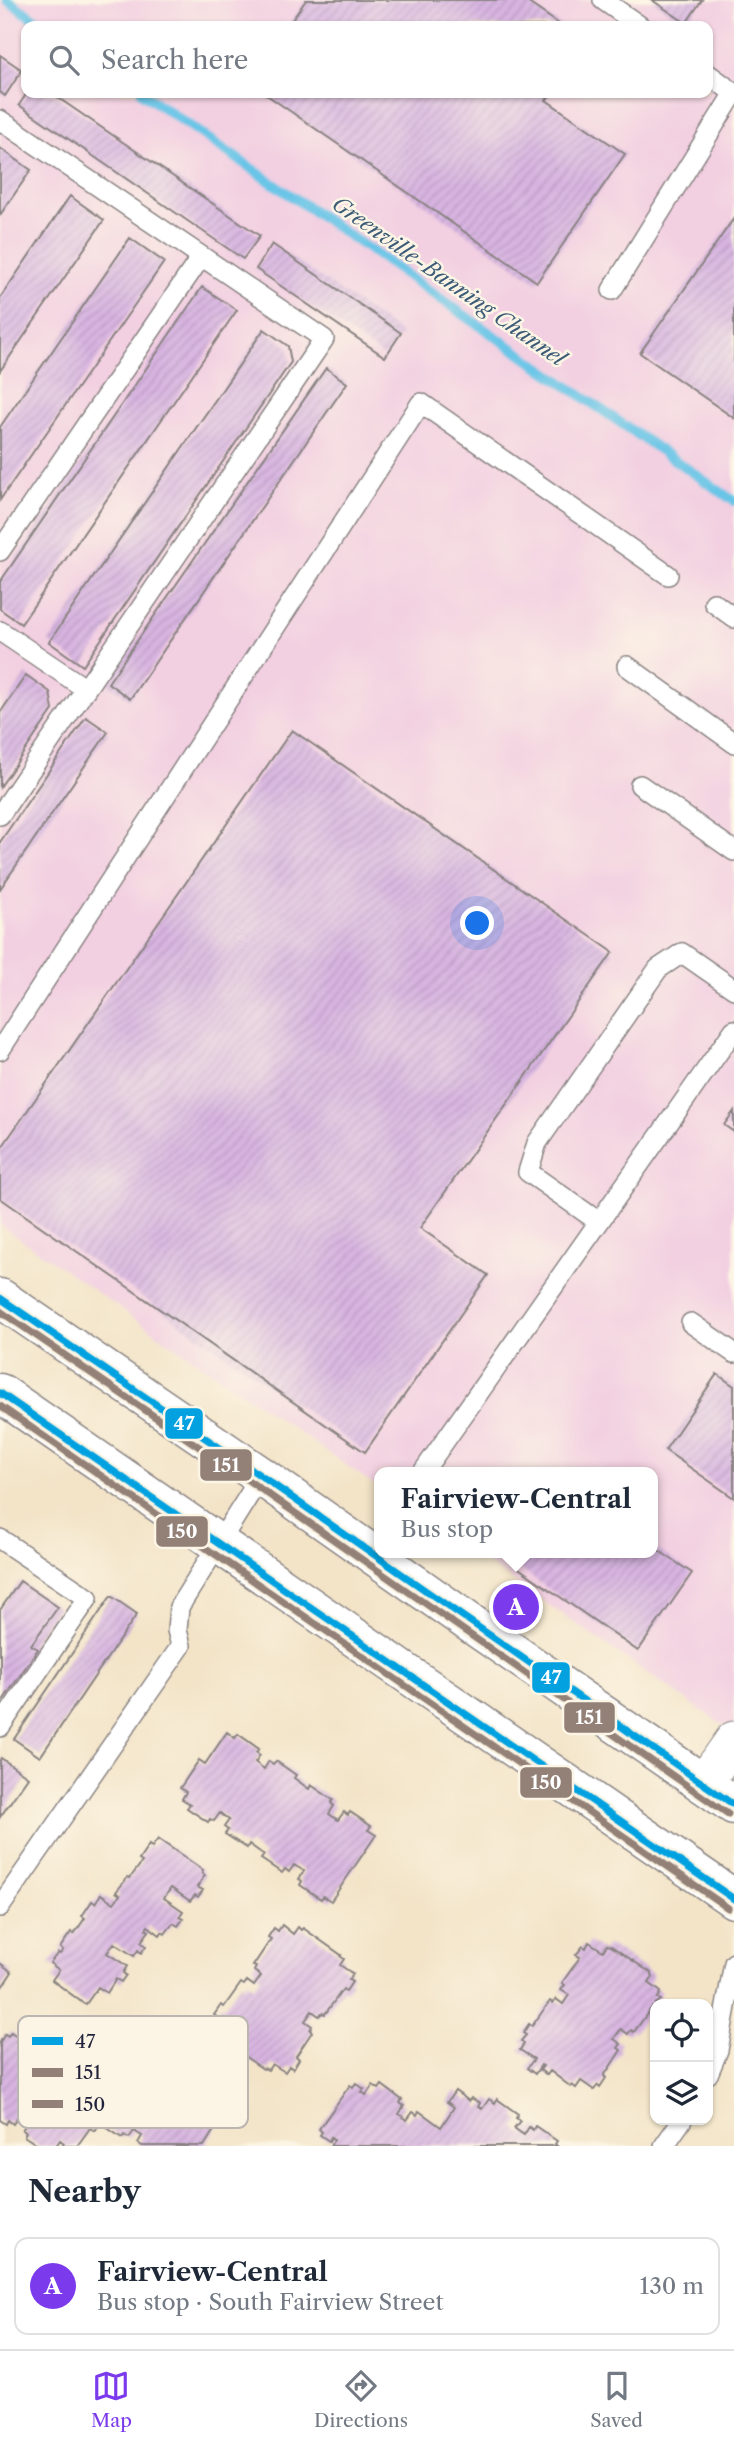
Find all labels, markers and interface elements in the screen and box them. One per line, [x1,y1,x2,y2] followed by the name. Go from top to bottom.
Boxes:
[21,21,713,98] search box
[45,41,83,79] icon: search
[101,44,248,76] text: Search here
[328,191,572,372] water label: Greenville-Banning Channel
[460,906,494,940] your location
[164,1407,204,1440] line badge: 47
[173,1412,195,1435] text: 47
[199,1448,253,1482] line badge: 151
[212,1454,240,1477] text: 151
[374,1467,658,1558] popup
[401,1483,631,1515] text: Fairview-Central
[155,1515,209,1548] line badge: 150
[401,1515,493,1543] text: Bus stop
[166,1520,198,1543] text: 150
[493,1581,539,1633] pin: A
[531,1661,571,1694] line badge: 47
[540,1666,562,1689] text: 47
[563,1701,616,1734] line badge: 151
[575,1706,603,1729] text: 151
[519,1766,573,1799] line badge: 150
[530,1771,562,1794] text: 150
[650,1999,713,2125] map controls
[650,1999,713,2062] button: locate
[18,2016,248,2128] legend
[75,2030,96,2053] text: 47
[75,2061,101,2084] text: 151
[650,2062,713,2125] button: layers
[75,2093,105,2116] text: 150
[28,2173,141,2210] text: Nearby
[97,2256,328,2288] text: Fairview-Central
[44,2272,62,2300] text: A
[640,2272,704,2300] text: 130 m
[97,2288,444,2316] text: Bus stop · South Fairview Street
[91,2367,132,2432] tab: Map
[314,2367,408,2432] tab: Directions
[590,2367,643,2432] tab: Saved

